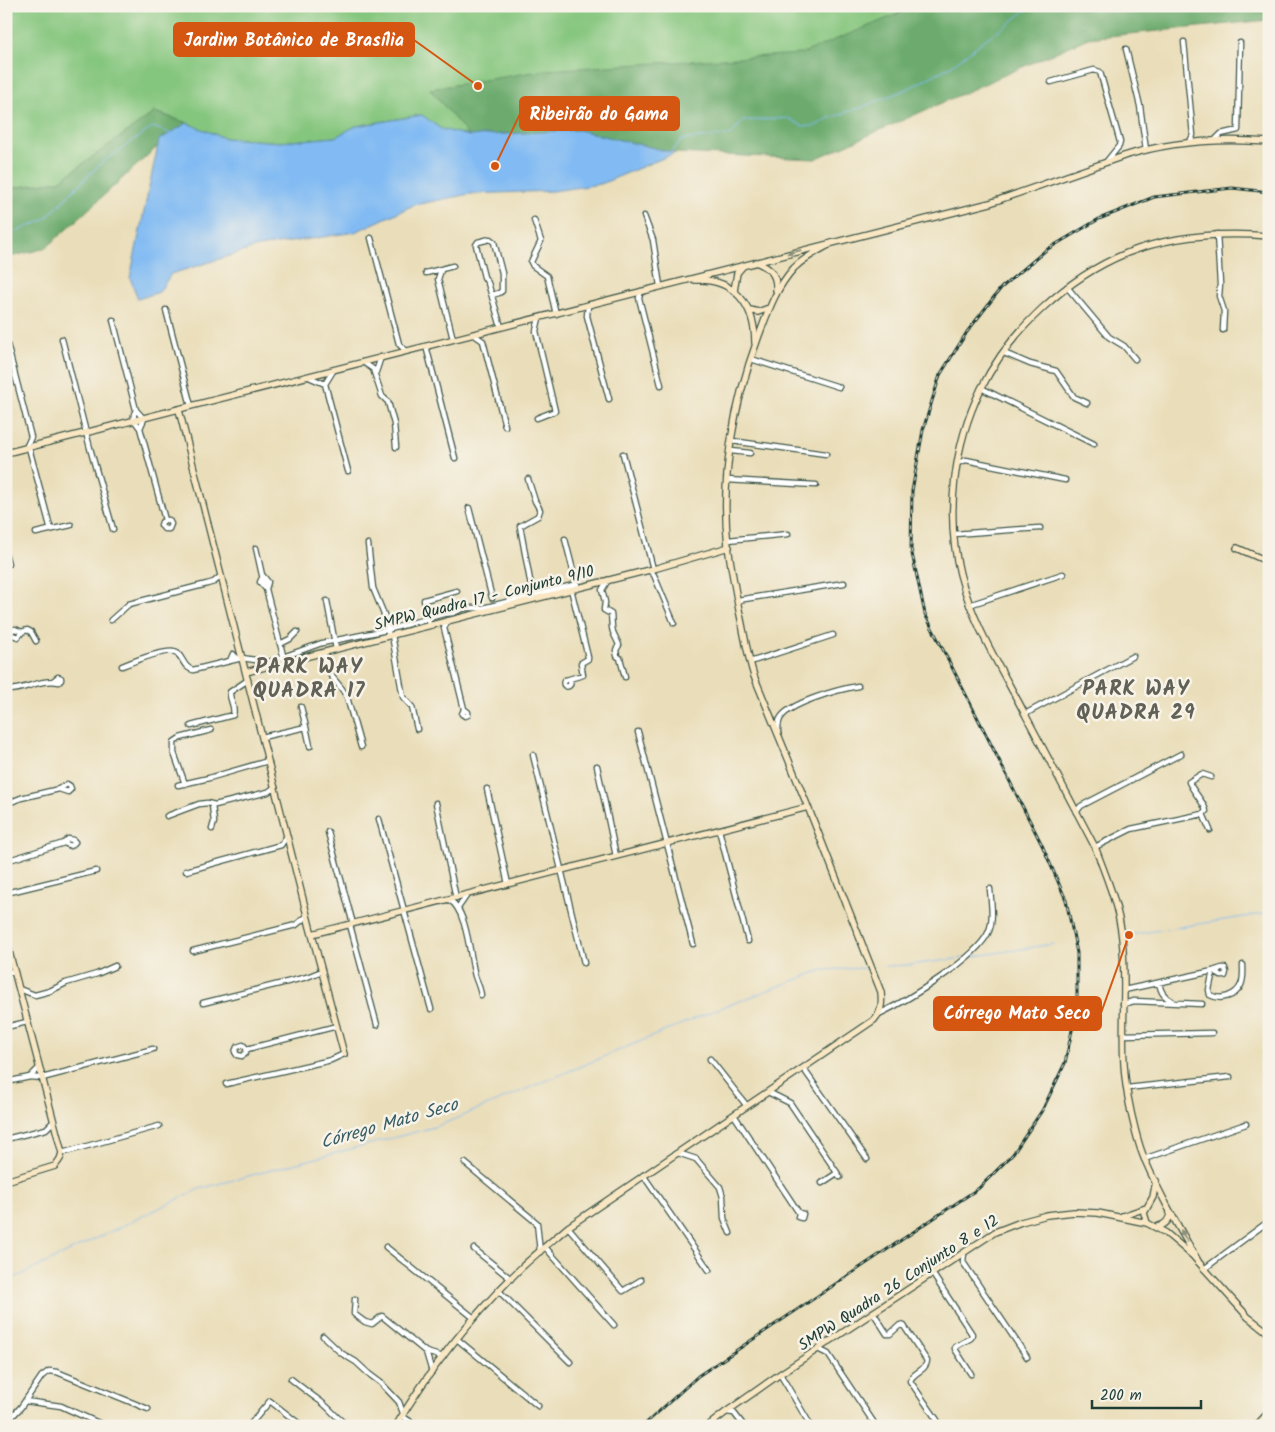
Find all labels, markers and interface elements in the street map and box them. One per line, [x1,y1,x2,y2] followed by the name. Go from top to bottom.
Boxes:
[174,23,414,56] callout: Jardim Botânico de Brasília
[184,27,404,56] text: Jardim Botânico de Brasília
[520,97,679,130] callout: Ribeirão do Gama
[530,101,668,130] text: Ribeirão do Gama
[786,249,801,257] one-way arrow
[372,559,597,638] street label: SMPW Quadra 17 - Conjunto 9/10
[253,651,365,708] district label: PARK WAY QUADRA 17
[1076,673,1196,730] district label: PARK WAY QUADRA 29
[934,997,1101,1030] callout: Córrego Mato Seco
[944,1000,1090,1029] text: Córrego Mato Seco
[317,1090,463,1158] water label: Córrego Mato Seco
[793,1209,1004,1358] street label: SMPW Quadra 26 Conjunto 8 e 12
[1180,1228,1188,1243] one-way arrow
[1092,1377,1201,1409] scale bar
[1100,1384,1142,1408] text: 200 m

